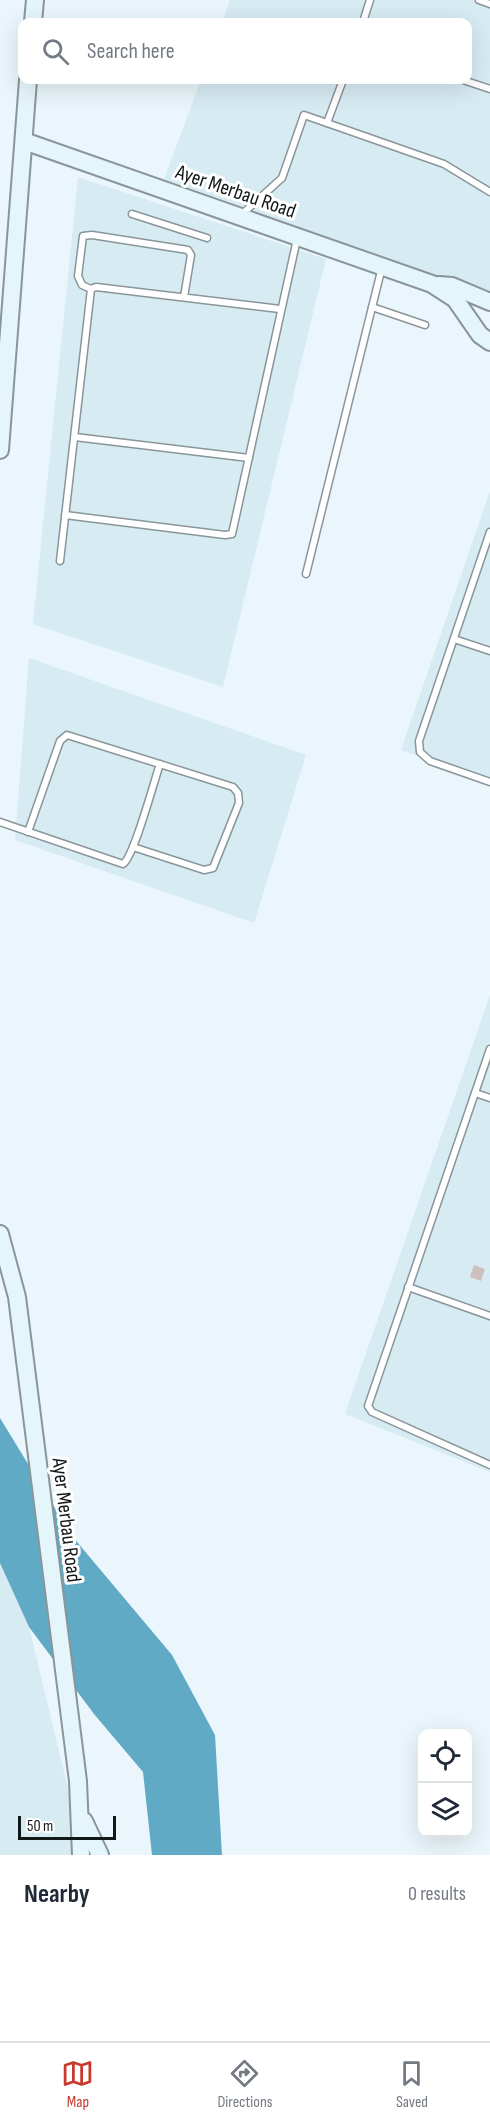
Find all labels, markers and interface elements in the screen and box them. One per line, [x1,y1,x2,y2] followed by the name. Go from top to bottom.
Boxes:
[18,18,472,84] search box
[39,35,72,68] icon: search
[87,38,174,65] text: Search here
[172,159,299,224] street label: Ayer Merbau Road
[46,1455,87,1584] street label: Ayer Merbau Road
[418,1729,472,1837] map controls
[418,1729,472,1783] button: locate
[418,1783,472,1837] button: layers
[18,1813,116,1840] scale bar
[27,1817,53,1836] text: 50 m
[24,1879,90,1910] text: Nearby
[408,1882,466,1906] text: 0 results
[61,2057,94,2112] tab: Map
[217,2057,272,2112] tab: Directions
[395,2057,428,2112] tab: Saved

